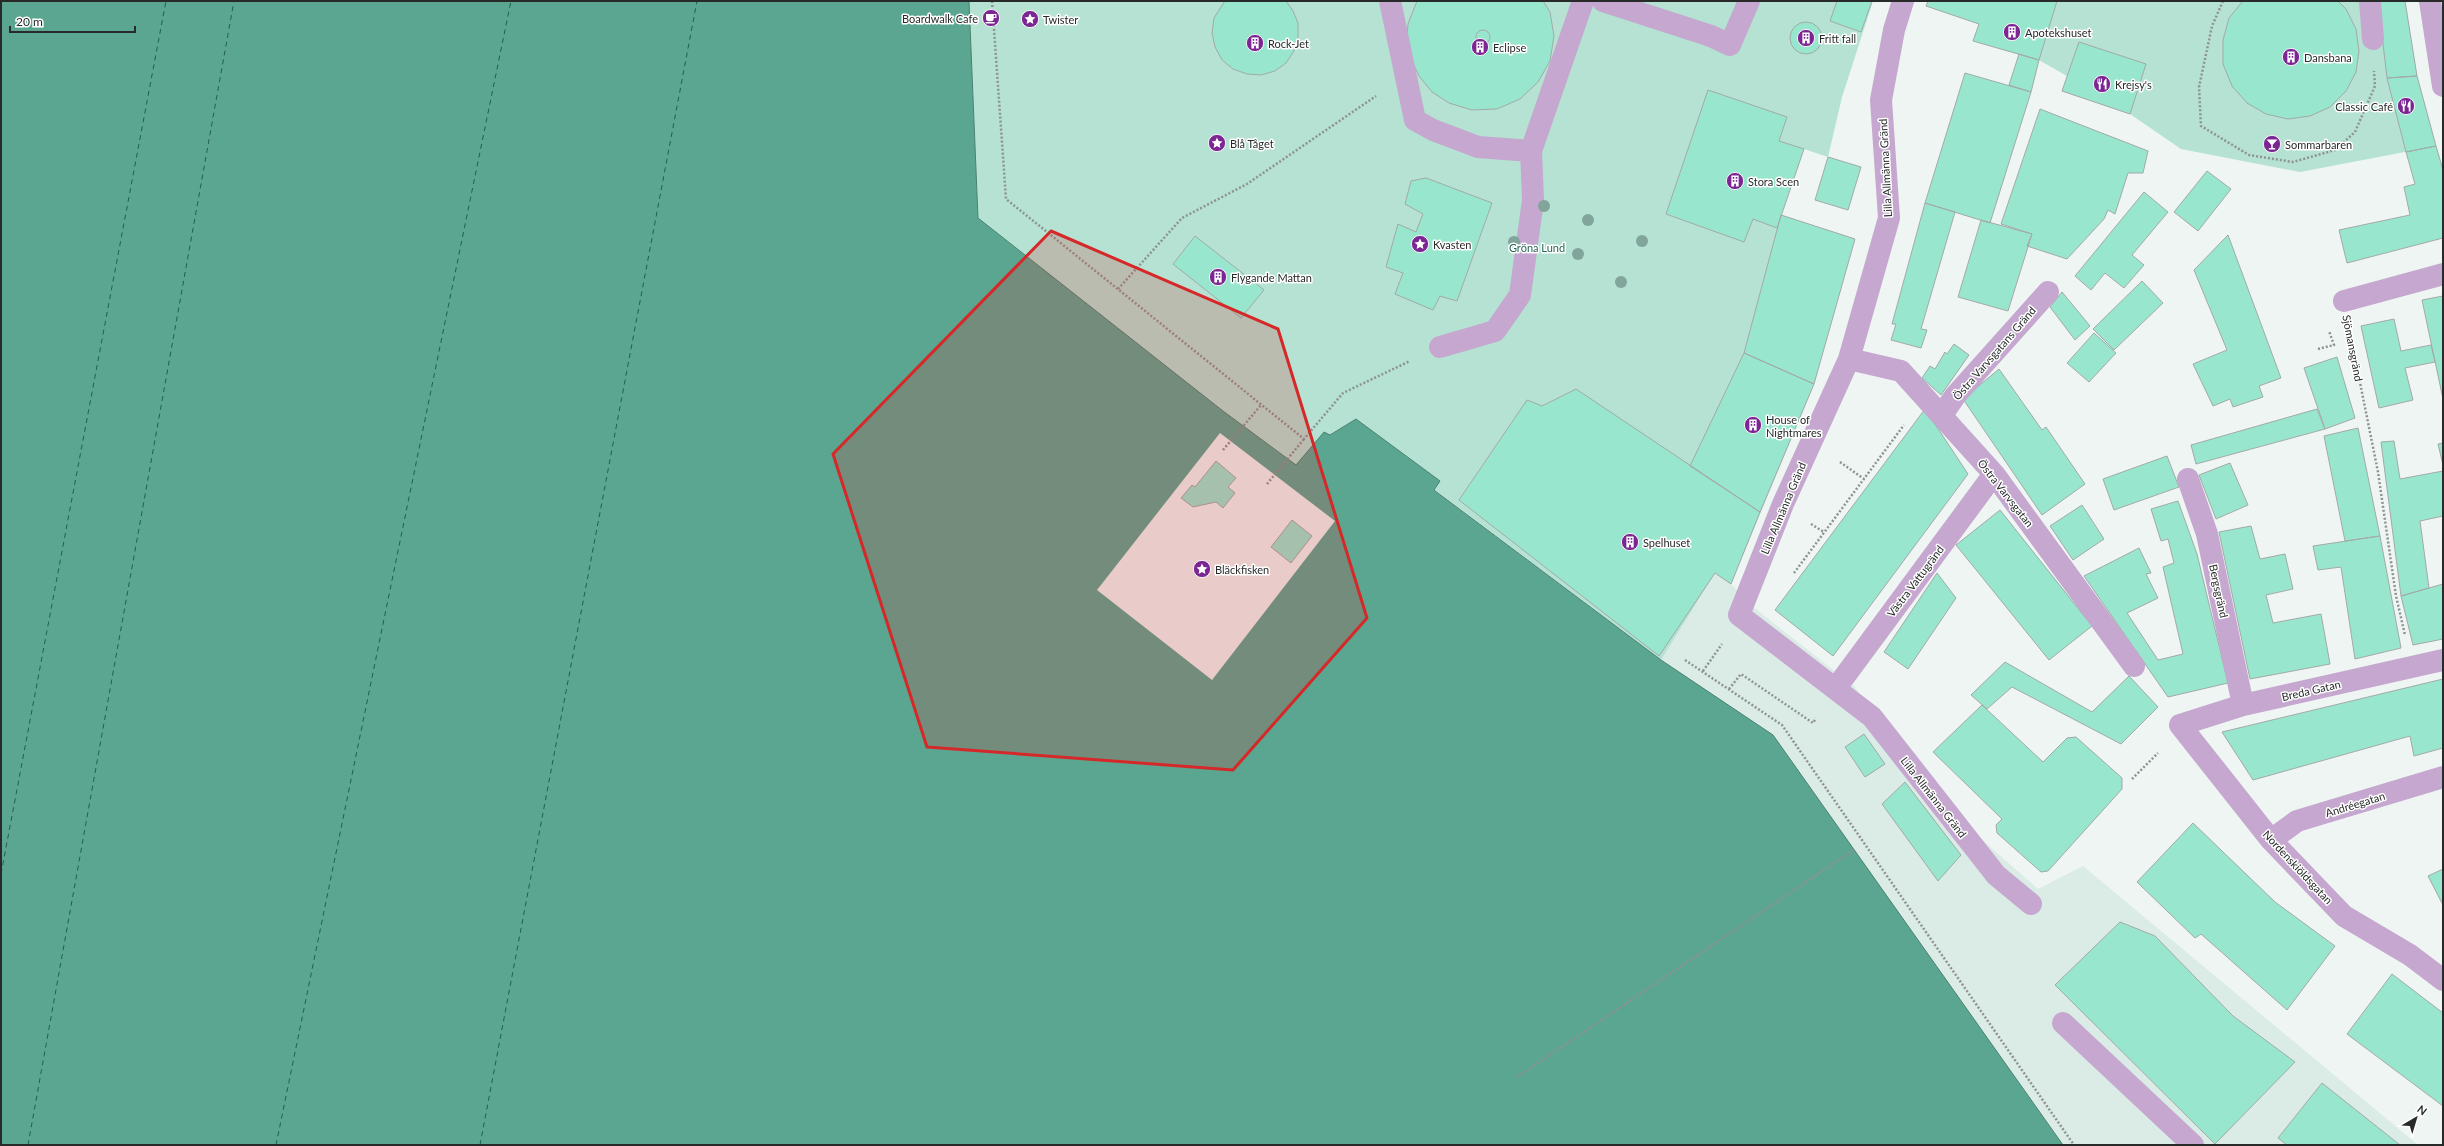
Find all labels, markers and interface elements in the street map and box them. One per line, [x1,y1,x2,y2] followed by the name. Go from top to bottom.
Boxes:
[10,8,135,34] scale bar
[981,8,1001,28] cafe icon: Boardwalk Cafe
[1020,9,1040,29] place icon: Twister
[902,12,978,25] place label: Boardwalk Cafe
[1043,13,1078,26] place label: Twister
[16,14,43,29] text: 20 m
[2002,22,2022,42] building icon: Apotekshuset
[2025,26,2092,39] place label: Apotekshuset
[1796,28,1816,48] building icon: Fritt fall
[1819,32,1856,45] place label: Fritt fall
[1245,33,1265,53] building icon: Rock-Jet
[1268,37,1309,50] place label: Rock-Jet
[1470,37,1490,57] building icon: Eclipse
[1493,41,1527,54] place label: Eclipse
[2281,47,2301,67] building icon: Dansbana
[2304,51,2352,64] place label: Dansbana
[2092,74,2112,94] restaurant icon: Krejsy's
[2115,78,2152,91] place label: Krejsy's
[2396,96,2416,116] restaurant icon: Classic Café
[2335,100,2393,113] place label: Classic Café
[1876,118,1894,218] street label: Lilla Allmänna Gränd
[1207,133,1227,153] place icon: Blå Tåget
[2262,134,2282,154] bar icon: Sommarbaren
[1230,137,1274,150] place label: Blå Tåget
[2285,138,2352,151] place label: Sommarbaren
[1725,171,1745,191] building icon: Stora Scen
[1748,175,1799,188] place label: Stora Scen
[1410,234,1430,254] place icon: Kvasten
[1433,238,1471,251] place label: Kvasten
[1509,241,1565,254] park label: Gröna Lund
[1208,267,1228,287] building icon: Flygande Mattan
[1231,271,1312,284] place label: Flygande Mattan
[1950,304,2038,402] street label: Östra Varvsgatans Gränd
[2340,314,2366,382] street label: Sjömansgränd
[1766,413,1822,439] place label: House of Nightmares
[1743,415,1763,435] building icon: House of Nightmares
[1976,457,2036,529] street label: Östra Varvsgatan
[1758,460,1808,556] street label: Lilla Allmänna Gränd
[1620,532,1640,552] building icon: Spelhuset
[1643,536,1690,549] place label: Spelhuset
[1884,543,1946,619] street label: Västra Vattugränd
[1192,559,1212,579] place icon: Bläckfisken
[1215,563,1269,576] place label: Bläckfisken
[2207,563,2231,619] street label: Bergsgränd
[2280,677,2342,703] street label: Breda Gatan
[1898,754,1970,840] street label: Lilla Allmänna Gränd
[2324,789,2386,819] street label: Andréegatan
[2261,828,2335,906] street label: Nordenskiöldsgatan
[2396,1098,2436,1138] north arrow
[2415,1102,2430,1117] text: N

